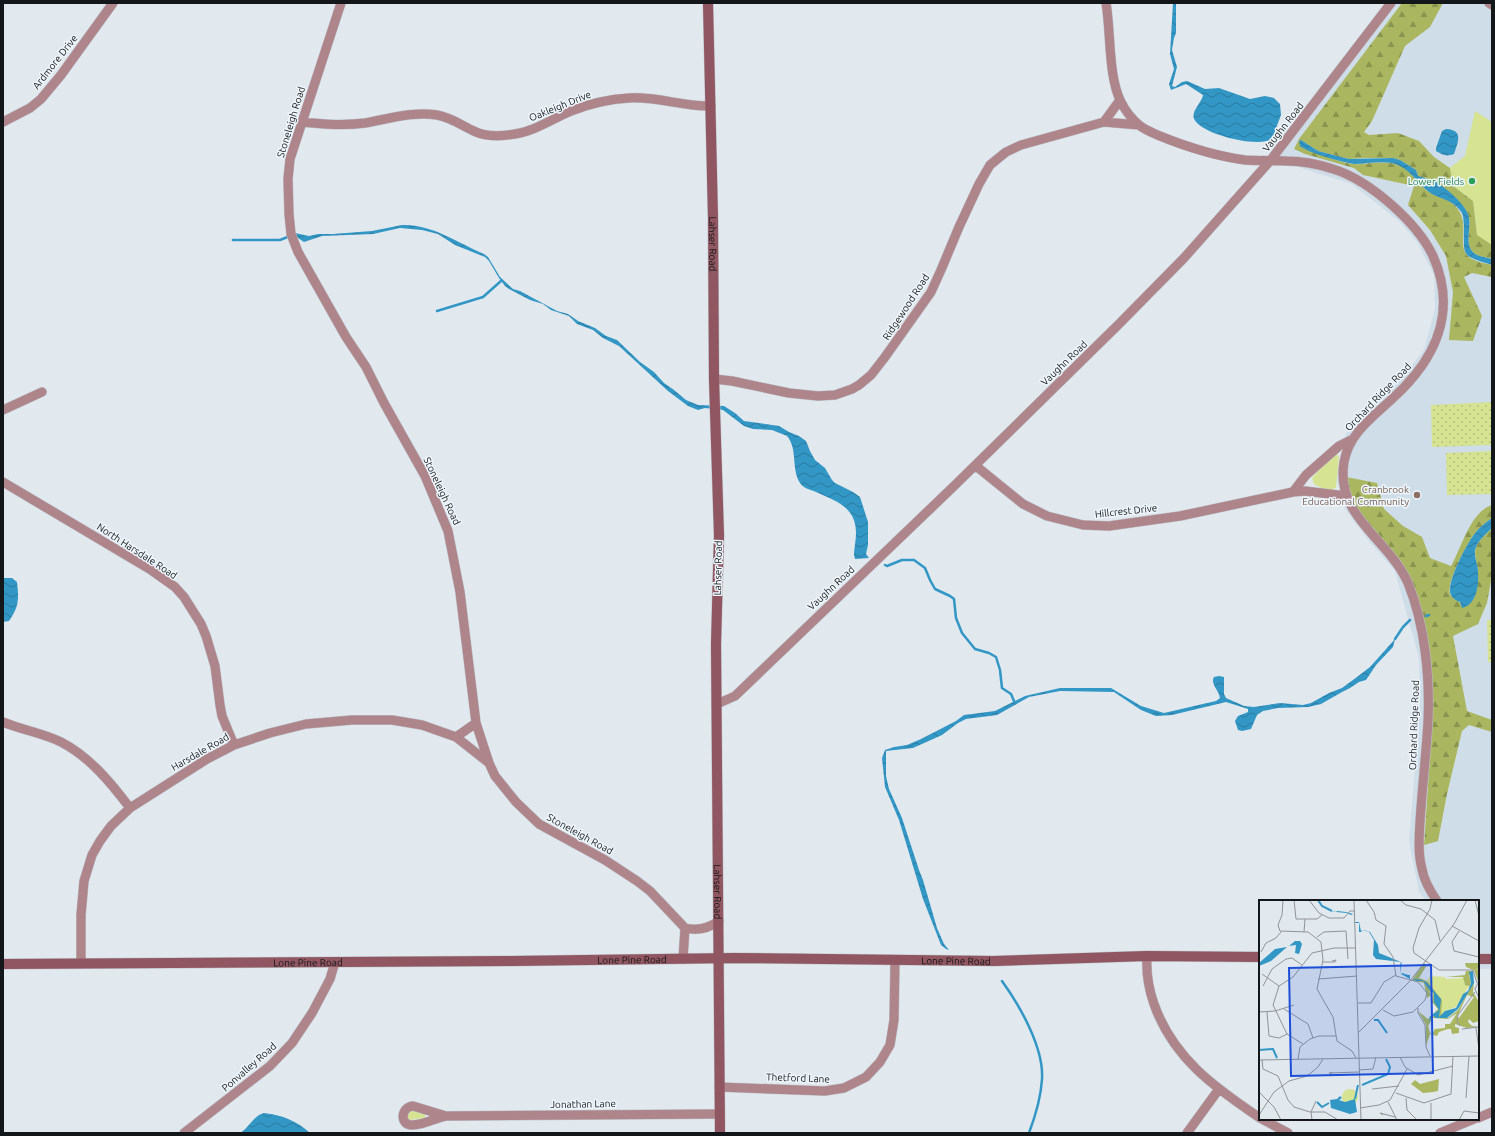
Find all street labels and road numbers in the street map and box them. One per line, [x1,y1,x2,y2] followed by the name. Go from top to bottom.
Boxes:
[30,33,80,91] street label: Ardmore Drive
[275,85,307,159] street label: Stoneleigh Road
[527,89,593,123] street label: Oakleigh Drive
[1260,100,1306,154] street label: Vaughn Road
[707,216,719,272] street label: Lahser Road
[881,272,932,342] street label: Ridgewood Road
[1039,338,1089,388] street label: Vaughn Road
[1343,361,1413,433] street label: Orchard Ridge Road
[421,455,463,527] street label: Stoneleigh Road
[1094,502,1158,520] street label: Hillcrest Drive
[95,521,179,581] street label: North Harsdale Road
[712,540,724,596] street label: Lahser Road
[805,564,857,612] street label: Vaughn Road
[1407,680,1421,770] street label: Orchard Ridge Road
[169,731,231,773] street label: Harsdale Road
[545,811,615,857] street label: Stoneleigh Road
[712,864,724,920] street label: Lahser Road
[597,953,667,965] street label: Lone Pine Road
[921,955,991,966] street label: Lone Pine Road
[273,956,343,968] street label: Lone Pine Road
[220,1040,279,1094] street label: Ponvalley Road
[766,1071,830,1085] street label: Thetford Lane
[550,1098,616,1110] street label: Jonathan Lane

